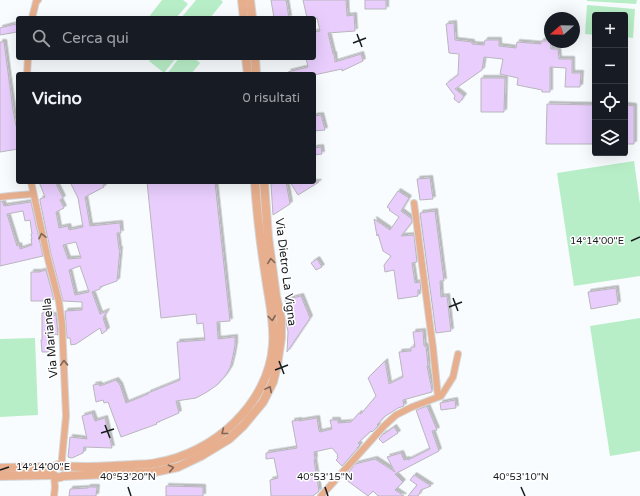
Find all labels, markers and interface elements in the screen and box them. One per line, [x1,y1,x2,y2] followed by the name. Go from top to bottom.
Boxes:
[544,12,580,48] north arrow
[592,12,628,156] map controls
[592,12,628,48] button: +
[16,16,316,60] search box
[30,27,52,49] icon: search
[62,29,129,47] text: Cerca qui
[592,48,628,84] button: −
[592,84,628,120] button: locate
[32,88,82,109] text: Vicino
[243,90,300,106] text: 0 risultati
[592,120,628,156] button: layers
[272,217,300,327] street label: Via Dietro La Vigna
[39,233,47,239] one-way arrow
[570,235,624,247] text: 14°14'00"E
[267,258,276,265] one-way arrow
[40,297,60,379] street label: Via Marianella
[267,315,276,321] one-way arrow
[60,360,68,366] one-way arrow
[265,386,272,393] one-way arrow
[222,427,229,434] one-way arrow
[16,461,70,473] text: 14°14'00"E
[168,464,174,473] one-way arrow
[100,471,156,483] text: 40°53'20"N
[297,471,353,483] text: 40°53'15"N
[493,471,549,483] text: 40°53'10"N

